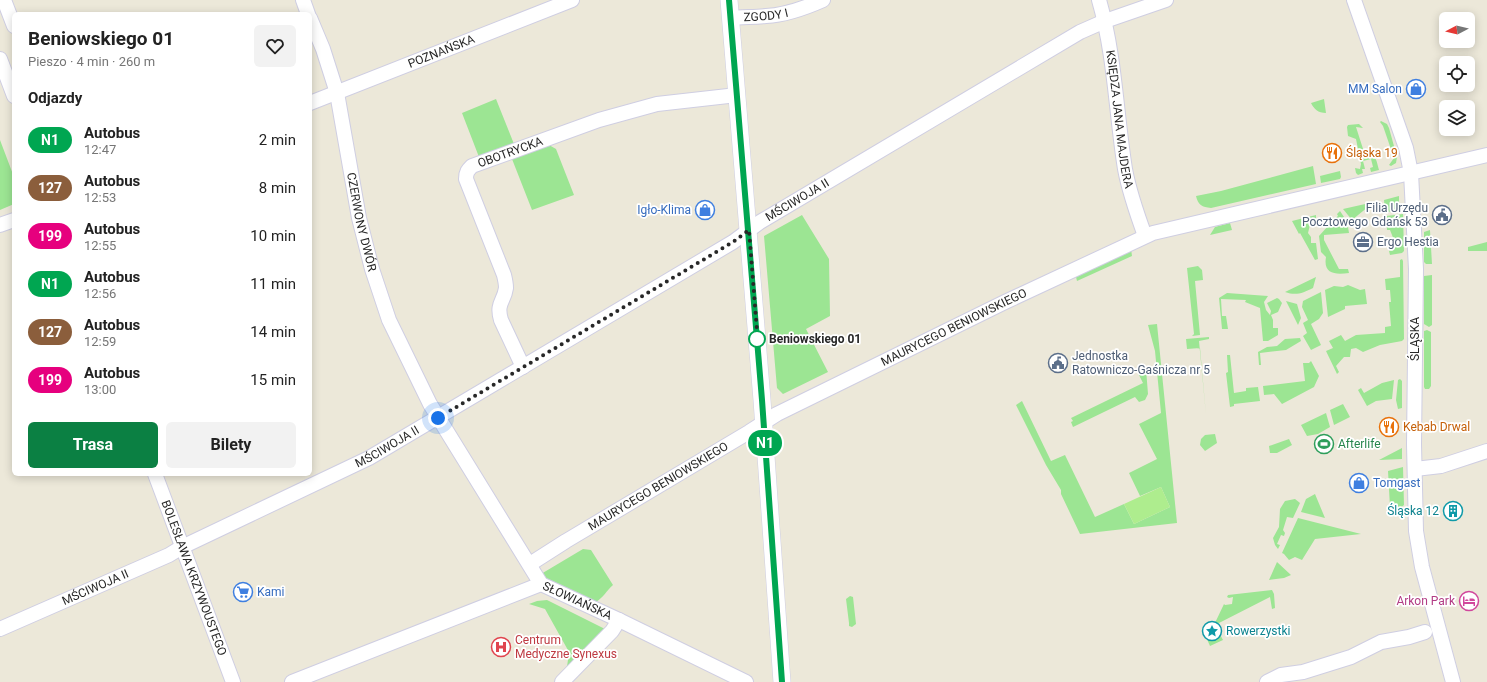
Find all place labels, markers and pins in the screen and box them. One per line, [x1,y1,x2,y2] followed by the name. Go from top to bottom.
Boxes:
[1405,78,1427,100] shop icon: MM Salon
[1348,82,1402,96] place label: MM Salon
[1321,142,1343,164] restaurant icon: Śląska 19
[1346,145,1398,160] place label: Śląska 19
[694,199,716,221] shop icon: Igło-Klima
[1302,201,1428,229] place label: Filia Urzędu Pocztowego Gdańsk 53
[637,203,691,217] place label: Igło-Klima
[1431,204,1453,226] public building icon: Filia Urzędu Pocztowego Gdańsk 53
[1352,231,1374,253] office icon: Ergo Hestia
[1377,235,1439,249] place label: Ergo Hestia
[748,330,766,348] marker: Beniowskiego 01
[769,332,861,346] place label: Beniowskiego 01
[1072,349,1210,377] place label: Jednostka Ratowniczo-Gaśnicza nr 5
[1047,352,1069,374] public building icon: Jednostka Ratowniczo-Gaśnicza nr 5
[1378,416,1400,438] restaurant icon: Kebab Drwal
[1403,420,1470,434] place label: Kebab Drwal
[1313,433,1335,455] sports icon: Afterlife
[1338,437,1381,451] place label: Afterlife
[1348,472,1370,494] shop icon: Tomgast
[1373,476,1420,490] place label: Tomgast
[1442,500,1464,522] building icon: Śląska 12
[1387,503,1439,518] place label: Śląska 12
[232,581,254,603] supermarket icon: Kami
[257,585,285,599] place label: Kami
[1458,590,1480,612] hotel icon: Arkon Park
[1396,594,1456,608] place label: Arkon Park
[1201,620,1223,642] place icon: Rowerzystki
[1226,624,1291,638] place label: Rowerzystki
[515,633,617,661] place label: Centrum Medyczne Synexus
[490,636,512,658] hospital icon: Centrum Medyczne Synexus

